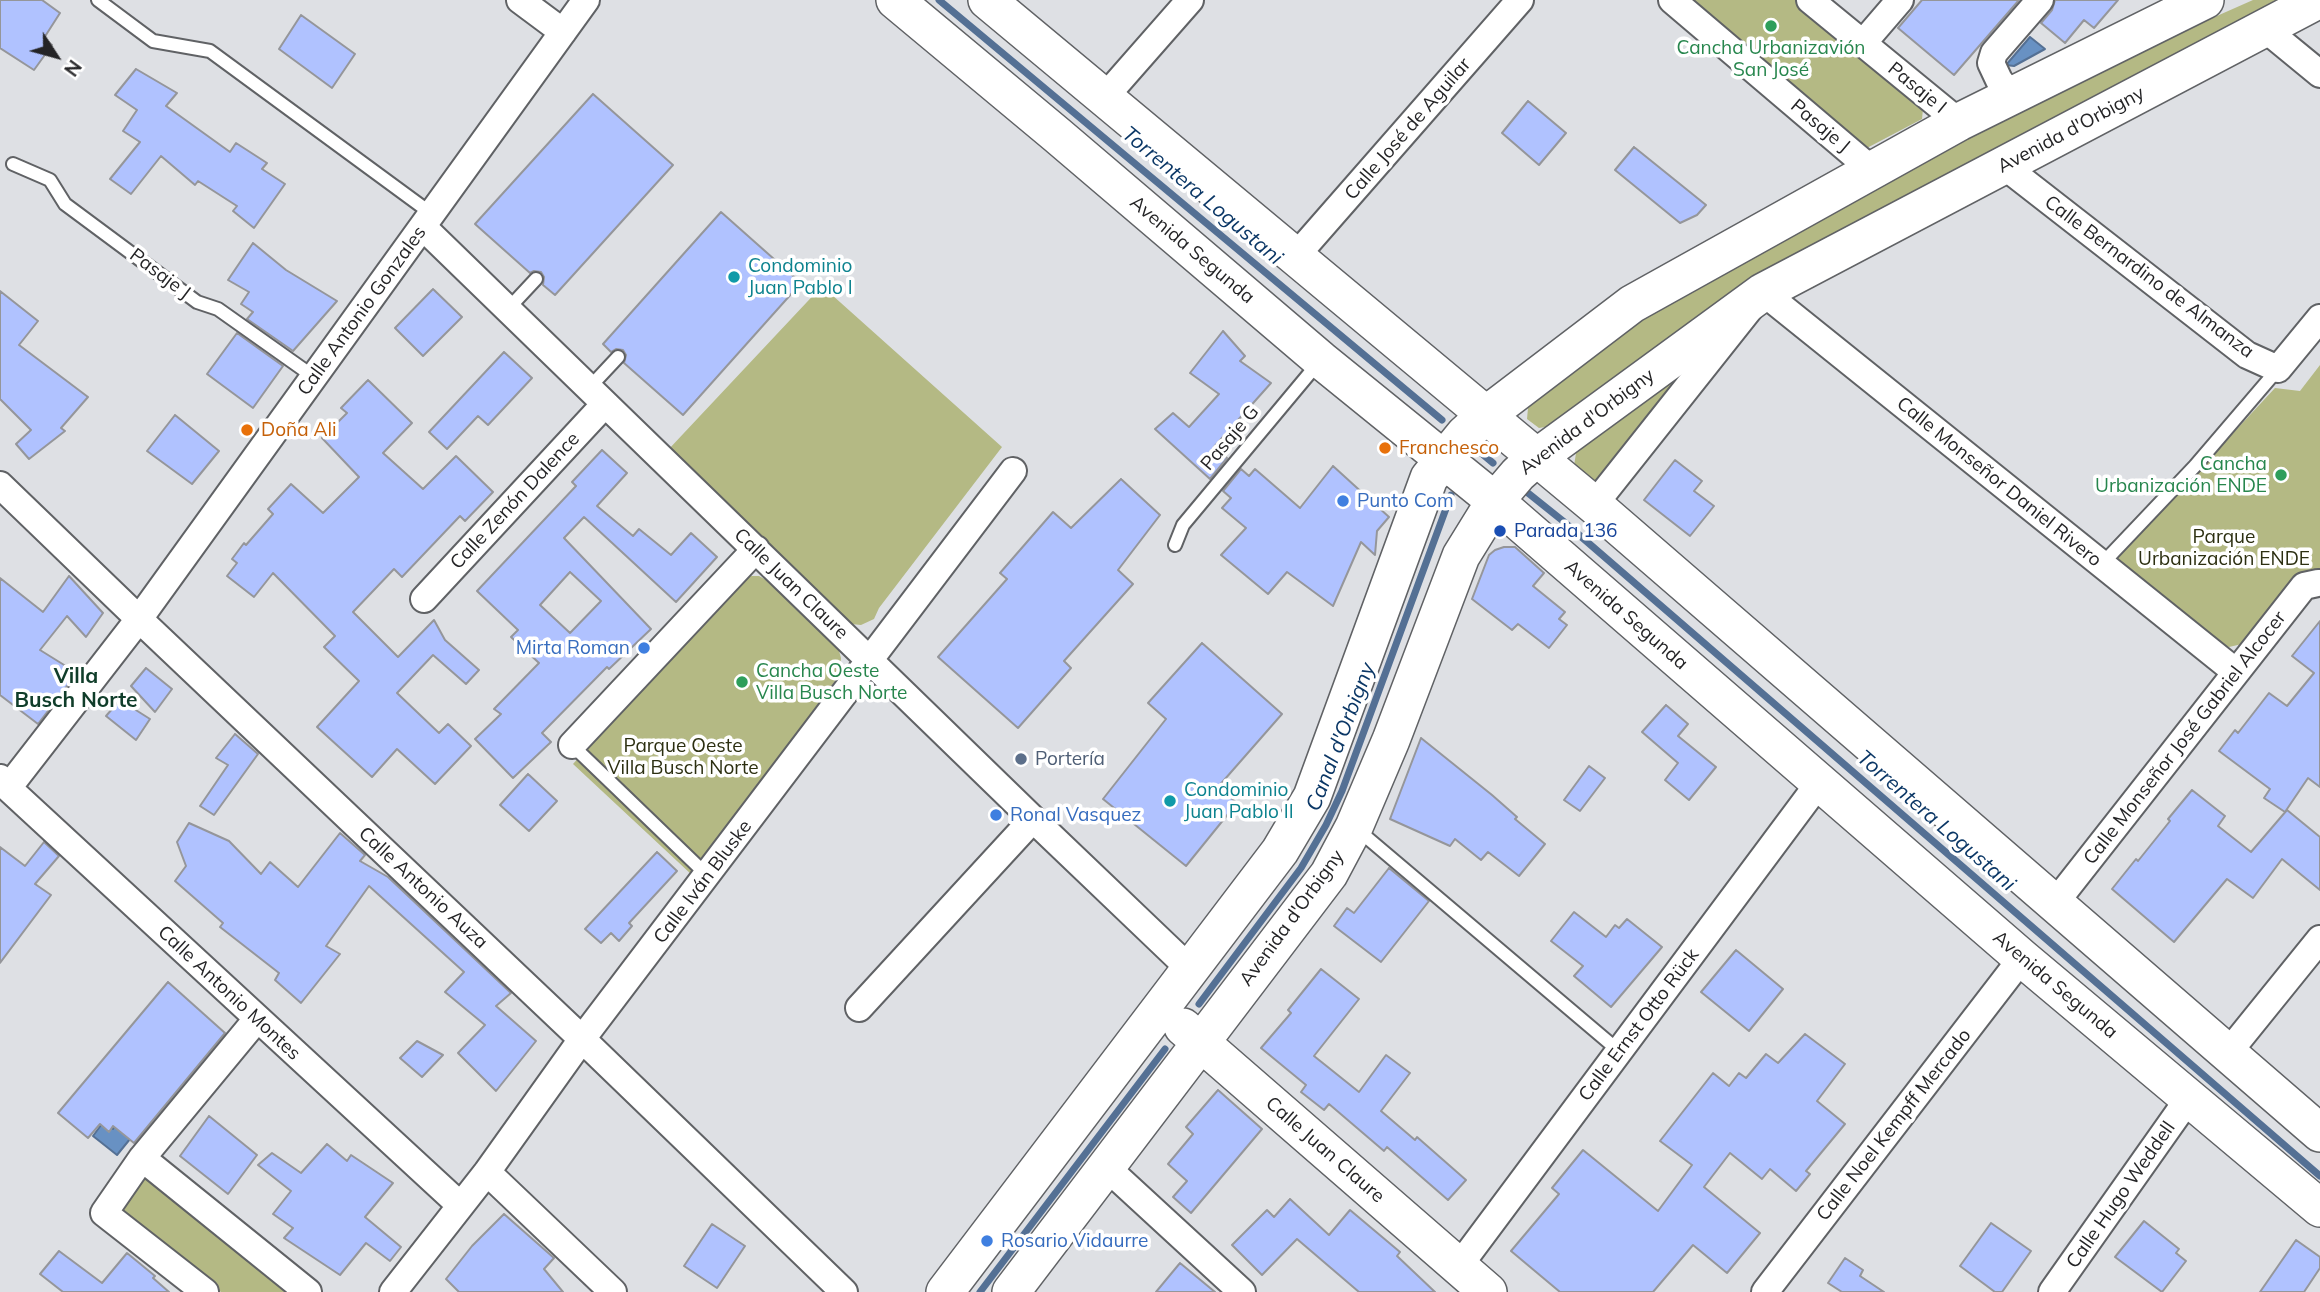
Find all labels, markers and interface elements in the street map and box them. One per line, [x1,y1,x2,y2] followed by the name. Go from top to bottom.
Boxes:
[1763,18,1779,34] marker: Cancha Urbanizavión San José
[21,21,91,91] north arrow
[1676,37,1866,81] place label: Cancha Urbanizavión San José
[1340,53,1476,205] street label: Calle José de Aguilar
[59,55,87,81] text: N
[1883,57,1951,119] street label: Pasaje I
[1994,82,2148,178] street label: Avenida d'Orbigny
[1786,95,1854,157] street label: Pasaje J
[1117,121,1287,271] water label: Torrentera Logustani
[1125,191,1259,309] street label: Avenida Segunda
[2040,191,2258,363] street label: Calle Bernardino de Almanza
[293,222,431,400] street label: Calle Antonio Gonzales
[125,244,195,304] street label: Pasaje J
[748,255,853,299] place label: Condominio Juan Pablo I
[726,269,742,285] marker: Condominio Juan Pablo I
[1515,364,1659,480] street label: Avenida d'Orbigny
[1892,392,2106,572] street label: Calle Monseñor Daniel Rivero
[1196,401,1264,475] street label: Pasaje G
[261,419,337,441] place label: Doña Ali
[239,422,255,438] marker: Doña Ali
[446,428,584,574] street label: Calle Zenón Dalence
[1399,437,1499,459] place label: Franchesco
[1377,440,1393,456] marker: Franchesco
[2095,453,2267,497] place label: Cancha Urbanización ENDE
[2273,467,2289,483] marker: Cancha Urbanización ENDE
[1357,490,1454,512] place label: Punto Com
[1335,493,1351,509] marker: Punto Com
[1514,520,1617,542] place label: Parada 136
[1492,523,1508,539] marker: Parada 136
[729,524,853,644] street label: Calle Juan Claure
[2138,526,2310,570] park label: Parque Urbanización ENDE
[1560,555,1692,675] street label: Avenida Segunda
[2079,607,2291,869] street label: Calle Monseñor José Gabriel Alcocer
[516,637,630,659] place label: Mirta Roman
[636,640,652,656] marker: Mirta Roman
[1301,659,1381,815] water label: Canal d'Orbigny
[756,660,907,704] place label: Cancha Oeste Villa Busch Norte
[14,664,138,714] district label: Villa Busch Norte
[734,674,750,690] marker: Cancha Oeste Villa Busch Norte
[607,735,759,779] park label: Parque Oeste Villa Busch Norte
[1852,745,2020,897] water label: Torrentera Logustani
[1035,748,1105,770] place label: Portería
[1013,751,1029,767] marker: Portería
[1184,779,1294,823] place label: Condominio Juan Pablo II
[1162,793,1178,809] marker: Condominio Juan Pablo II
[1010,804,1141,826] place label: Ronal Vasquez
[988,807,1004,823] marker: Ronal Vasquez
[649,816,757,948] street label: Calle Iván Bluske
[354,822,492,954] street label: Calle Antonio Auza
[1235,845,1349,991] street label: Avenida d'Orbigny
[153,921,305,1065] street label: Calle Antonio Montes
[1988,926,2122,1044] street label: Avenida Segunda
[1574,944,1704,1106] street label: Calle Ernst Otto Rück
[1812,1024,1976,1226] street label: Calle Noel Kempff Mercado
[1261,1092,1389,1208] street label: Calle Juan Claure
[2062,1117,2180,1273] street label: Calle Hugo Weddell
[1001,1230,1148,1252] place label: Rosario Vidaurre
[979,1233,995,1249] marker: Rosario Vidaurre

